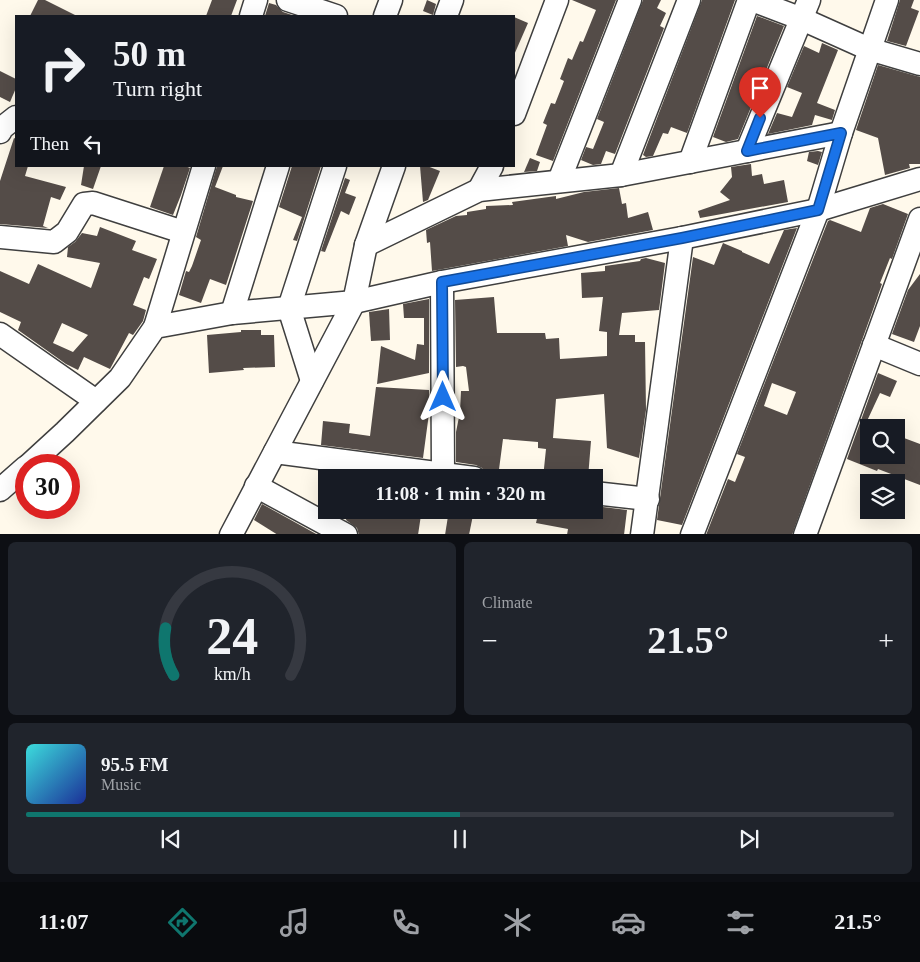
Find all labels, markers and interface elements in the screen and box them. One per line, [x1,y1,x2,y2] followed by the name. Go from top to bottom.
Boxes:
[30,35,95,100] icon: right
[113,35,186,74] text: 50 m
[739,67,781,118] pin
[746,74,774,102] icon: arrive
[113,76,202,101] text: Turn right
[79,130,107,158] icon: left
[30,133,69,154] text: Then
[416,370,468,422] position arrow
[860,419,905,519] map controls
[860,419,905,464] button: search
[15,454,80,519] speed limit sign: 30
[860,474,905,519] button: layers
[376,483,545,504] text: 11:08 · 1 min · 320 m
[482,594,533,611] text: Climate
[206,608,258,665] text: 24
[647,619,729,661] text: 21.5°
[482,625,498,656] text: −
[878,625,894,656] text: +
[214,664,250,684] text: km/h
[101,754,169,775] text: 95.5 FM
[101,776,141,793] text: Music
[157,825,185,853] icon: previous
[446,825,474,853] icon: pause
[735,825,763,853] icon: next
[165,905,200,940] icon: directions
[277,905,312,940] icon: music
[388,905,423,940] icon: phone
[500,905,535,940] icon: climate
[611,905,646,940] icon: car
[723,905,758,940] icon: filters
[38,909,88,934] text: 11:07
[834,909,882,934] text: 21.5°

